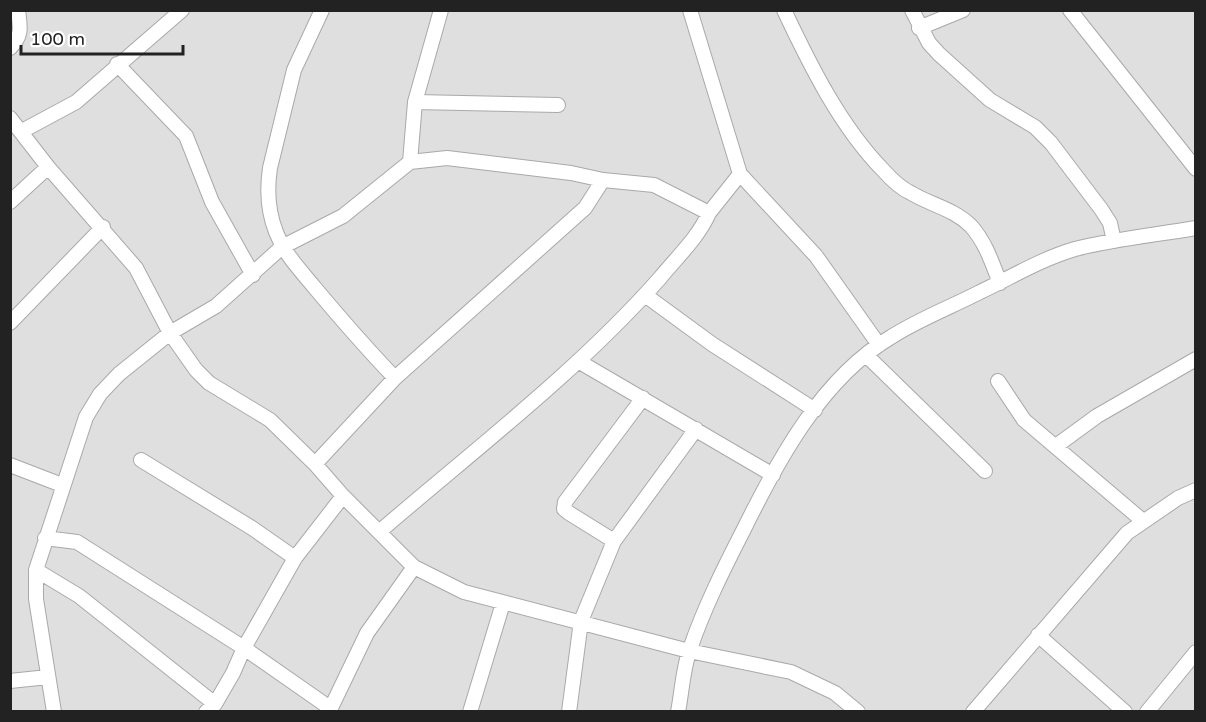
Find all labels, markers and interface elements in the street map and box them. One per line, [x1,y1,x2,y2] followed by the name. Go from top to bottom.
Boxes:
[21,18,183,56] scale bar
[30,28,85,50] text: 100 m

